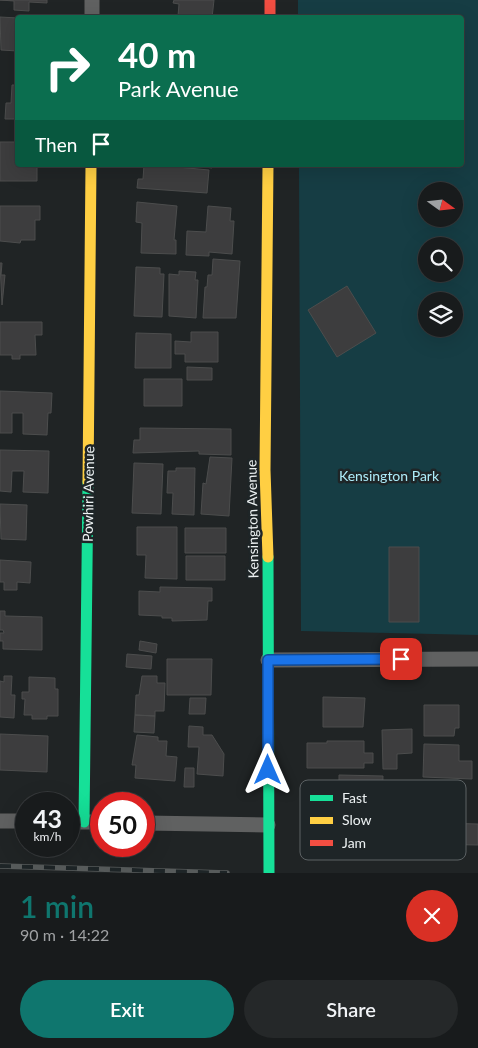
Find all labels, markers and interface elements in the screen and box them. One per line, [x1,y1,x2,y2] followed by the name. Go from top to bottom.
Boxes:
[118,33,196,75] text: 40 m
[35,35,100,100] icon: right
[118,75,239,102] text: Park Avenue
[87,130,115,158] icon: arrive
[35,133,77,156] text: Then
[418,182,462,228] north arrow
[418,182,463,337] map controls
[418,237,463,282] button: search
[418,292,463,337] button: layers
[79,446,97,542] street label: Powhiri Avenue
[242,460,262,578] street label: Kensington Avenue
[339,467,440,484] park label: Kensington Park
[380,638,422,680] pin
[387,645,415,673] icon: arrive
[241,743,293,795] position arrow
[300,780,466,860] legend
[342,789,367,806] text: Fast
[90,792,155,857] speed limit sign: 50
[33,803,62,833] text: 43
[342,811,372,828] text: Slow
[33,829,62,844] text: km/h
[342,834,366,851] text: Jam
[20,888,94,924] text: 1 min
[406,890,458,942] button: close
[20,925,109,944] text: 90 m · 14:22
[20,980,234,1038] button: Exit
[244,980,458,1038] button: Share

